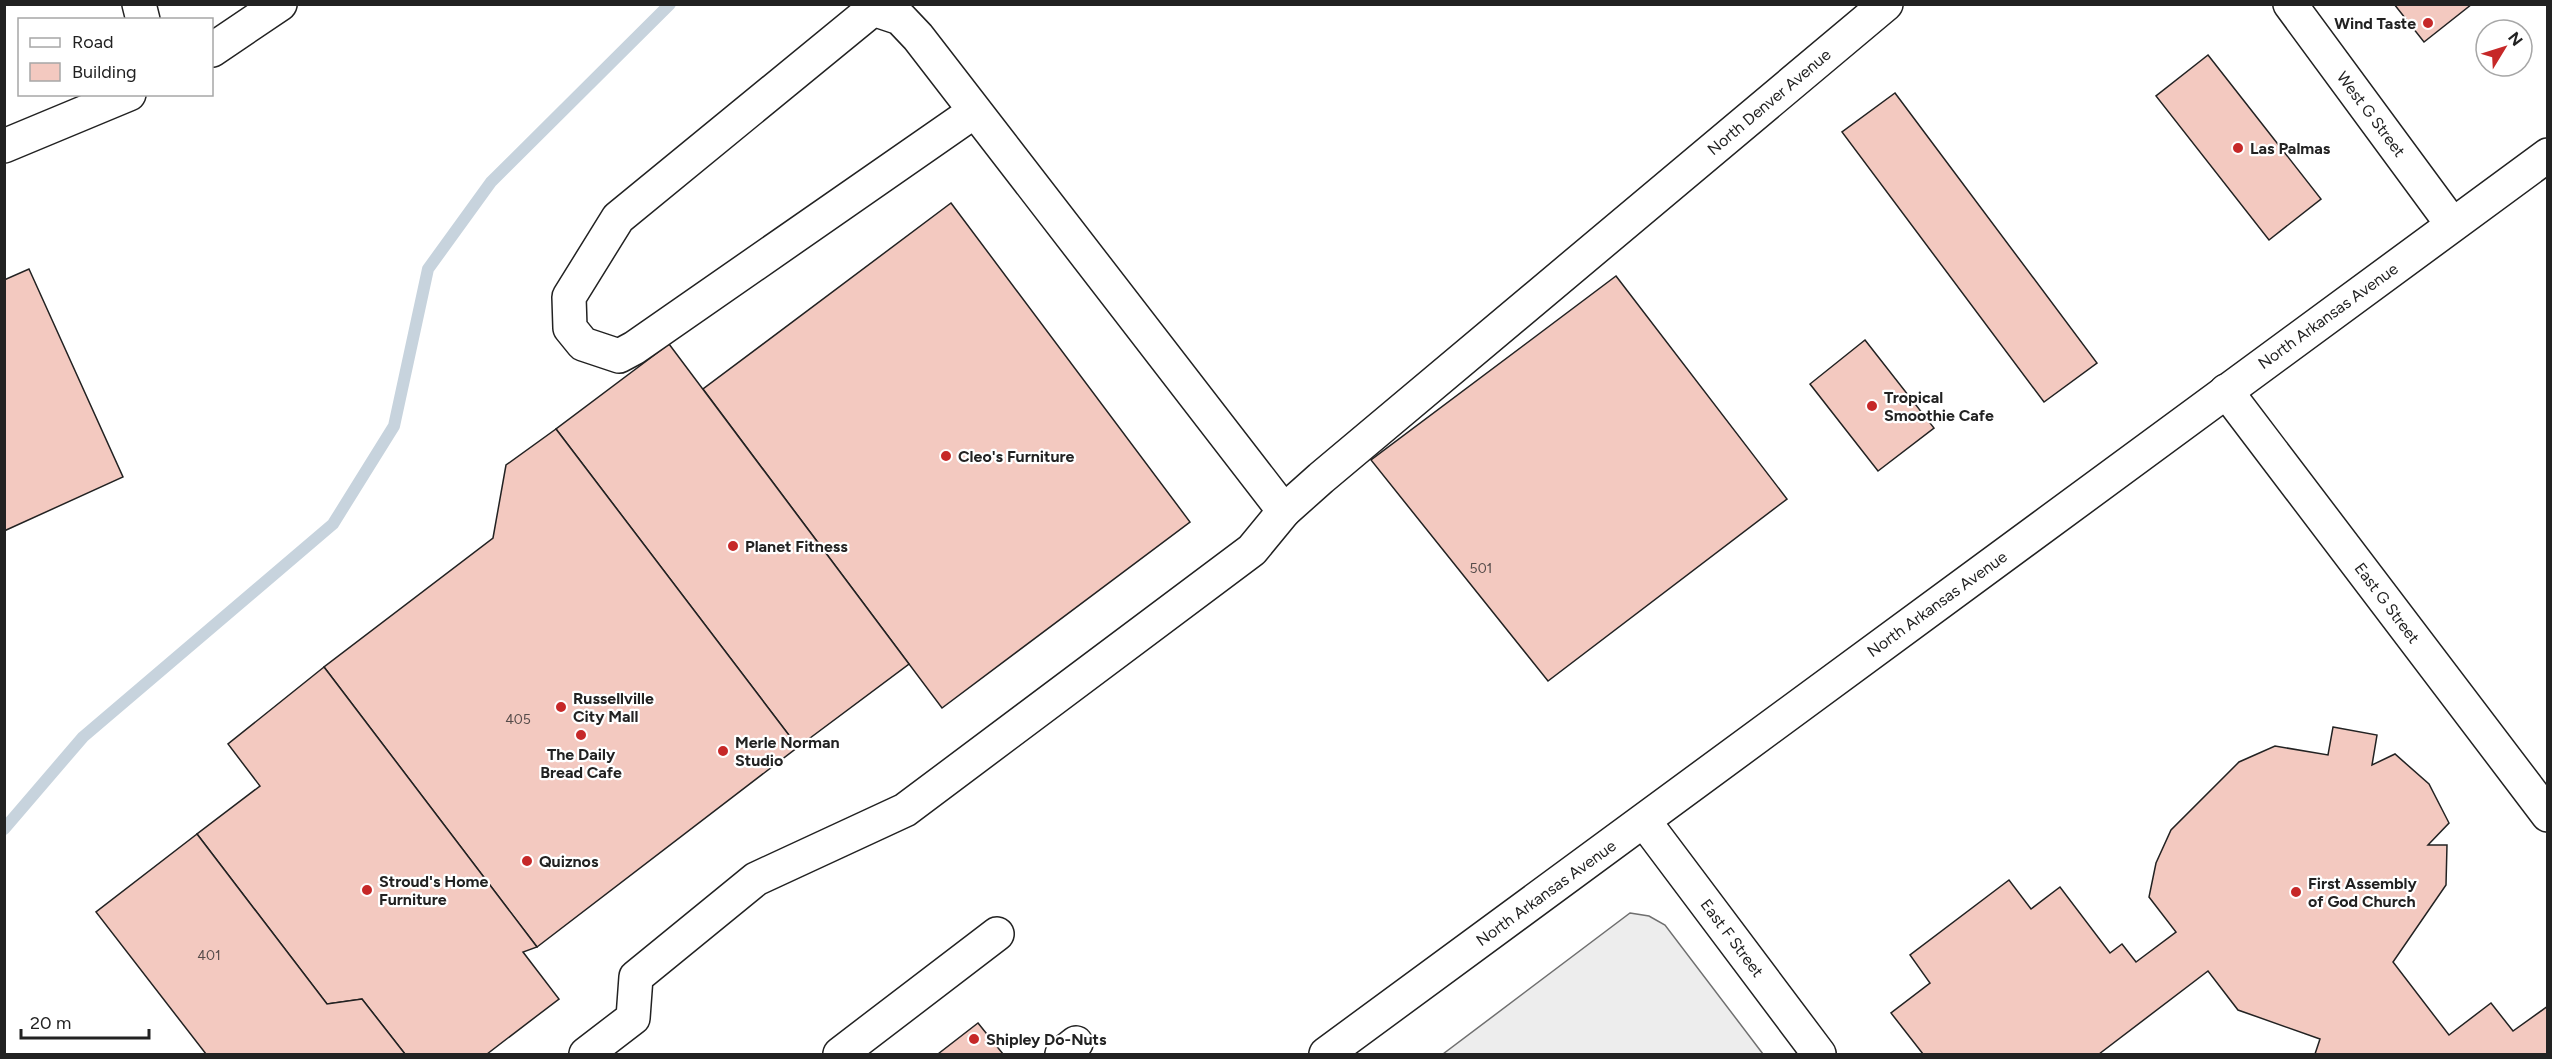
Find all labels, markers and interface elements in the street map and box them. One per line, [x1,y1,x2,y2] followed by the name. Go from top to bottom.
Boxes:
[2334,14,2416,33] place label: Wind Taste
[2421,16,2435,30] marker: Wind Taste
[18,18,213,96] legend
[2474,18,2534,78] north arrow
[2504,28,2527,50] text: N
[72,31,113,53] text: Road
[1704,45,1835,159] street label: North Denver Avenue
[72,61,137,83] text: Building
[2333,68,2409,160] street label: West G Street
[2250,139,2331,158] place label: Las Palmas
[2231,141,2245,155] marker: Las Palmas
[2254,259,2402,373] street label: North Arkansas Avenue
[1884,388,1994,425] place label: Tropical Smoothie Cafe
[1865,399,1879,413] marker: Tropical Smoothie Cafe
[958,447,1075,466] place label: Cleo's Furniture
[939,449,953,463] marker: Cleo's Furniture
[745,537,848,556] place label: Planet Fitness
[726,539,740,553] marker: Planet Fitness
[1863,547,2011,661] street label: North Arkansas Avenue
[2351,559,2423,647] street label: East G Street
[1470,560,1492,577] house number: 501
[573,689,654,726] place label: Russellville City Mall
[554,700,568,714] marker: Russellville City Mall
[505,711,531,728] house number: 405
[574,728,588,742] marker: The Daily Bread Cafe
[735,733,840,770] place label: Merle Norman Studio
[716,744,730,758] marker: Merle Norman Studio
[540,745,622,782] place label: The Daily Bread Cafe
[1472,836,1620,950] street label: North Arkansas Avenue
[539,852,599,871] place label: Quiznos
[520,854,534,868] marker: Quiznos
[379,872,489,909] place label: Stroud's Home Furniture
[2308,874,2417,911] place label: First Assembly of God Church
[360,883,374,897] marker: Stroud's Home Furniture
[2289,885,2303,899] marker: First Assembly of God Church
[1697,895,1767,981] street label: East F Street
[197,947,221,964] house number: 401
[21,1002,148,1040] scale bar
[30,1012,71,1034] text: 20 m
[986,1030,1107,1049] place label: Shipley Do-Nuts
[967,1032,981,1046] marker: Shipley Do-Nuts

